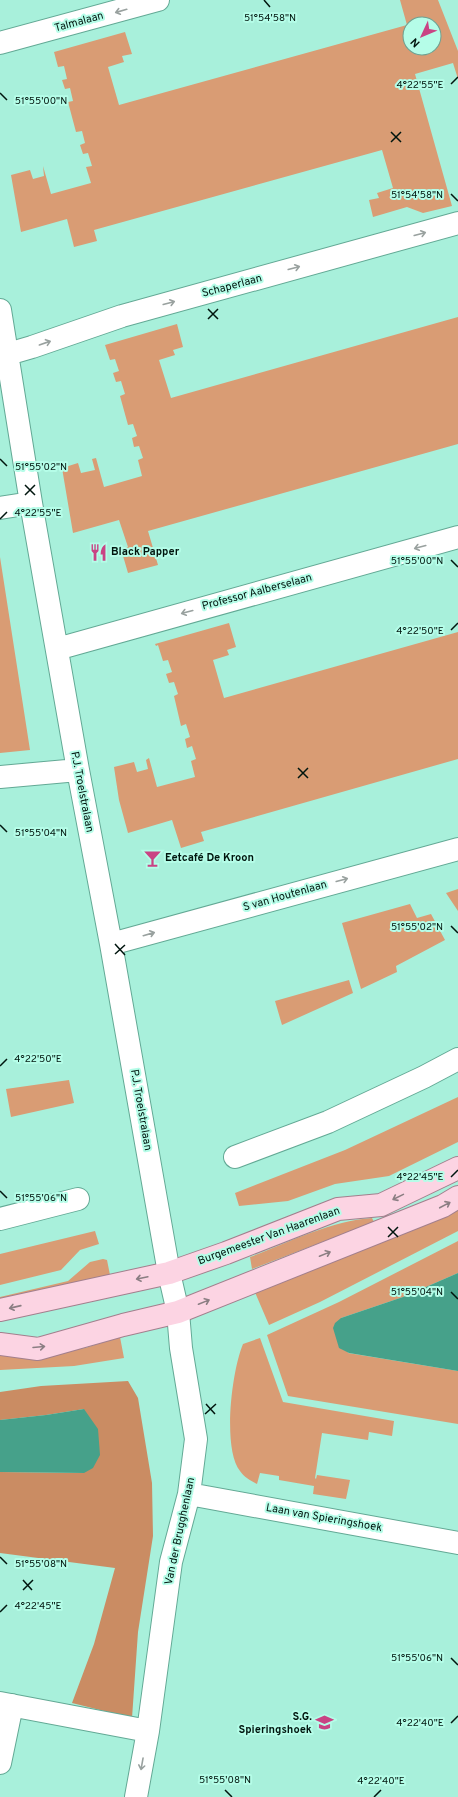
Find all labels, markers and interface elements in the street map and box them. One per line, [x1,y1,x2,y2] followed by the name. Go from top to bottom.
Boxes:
[114,8,127,15] one-way arrow
[53,9,105,35] street label: Talmalaan
[244,12,296,25] text: 51°54'58"N
[402,16,442,56] north arrow
[408,35,423,50] text: N
[396,79,444,92] text: 4°22'55"E
[15,95,67,108] text: 51°55'00"N
[391,189,443,202] text: 51°54'58"N
[413,230,426,237] one-way arrow
[288,264,301,272] one-way arrow
[200,271,264,301] street label: Schaperlaan
[162,299,175,306] one-way arrow
[39,338,51,346] one-way arrow
[15,461,67,474] text: 51°55'02"N
[14,507,62,520] text: 4°22'55"E
[88,542,108,562] restaurant icon: Black Papper
[414,544,427,551] one-way arrow
[111,545,180,559] place label: Black Papper
[391,555,443,568] text: 51°55'00"N
[200,571,314,613] street label: Professor Aalberselaan
[181,609,194,616] one-way arrow
[396,625,444,638] text: 4°22'50"E
[67,750,97,834] street label: P.J. Troelstralaan
[15,827,67,840] text: 51°55'04"N
[142,848,162,868] bar icon: Eetcafé De Kroon
[165,851,254,865] place label: Eetcafé De Kroon
[335,876,348,883] one-way arrow
[242,877,328,915] street label: S van Houtenlaan
[391,921,443,934] text: 51°55'02"N
[143,930,156,937] one-way arrow
[14,1053,62,1066] text: 4°22'50"E
[127,1068,155,1152] street label: P.J. Troelstralaan
[396,1171,444,1184] text: 4°22'45"E
[15,1192,67,1205] text: 51°55'06"N
[392,1194,404,1201] one-way arrow
[439,1200,451,1208] one-way arrow
[196,1204,342,1268] street label: Burgemeester Van Haarenlaan
[318,1249,330,1257] one-way arrow
[136,1275,149,1283] one-way arrow
[391,1286,443,1299] text: 51°55'04"N
[198,1297,210,1305] one-way arrow
[9,1303,22,1311] one-way arrow
[32,1344,45,1351] one-way arrow
[162,1476,198,1586] street label: Van der Brugghenlaan
[265,1501,383,1535] street label: Laan van Spieringshoek
[15,1558,67,1571] text: 51°55'08"N
[14,1600,62,1613] text: 4°22'45"E
[391,1652,443,1665] text: 51°55'06"N
[239,1710,312,1737] place label: S.G. Spieringshoek
[315,1713,335,1733] school or university icon: S.G. Spieringshoek
[396,1717,444,1730] text: 4°22'40"E
[138,1757,146,1770] one-way arrow
[199,1774,251,1787] text: 51°55'08"N
[357,1775,405,1788] text: 4°22'40"E

